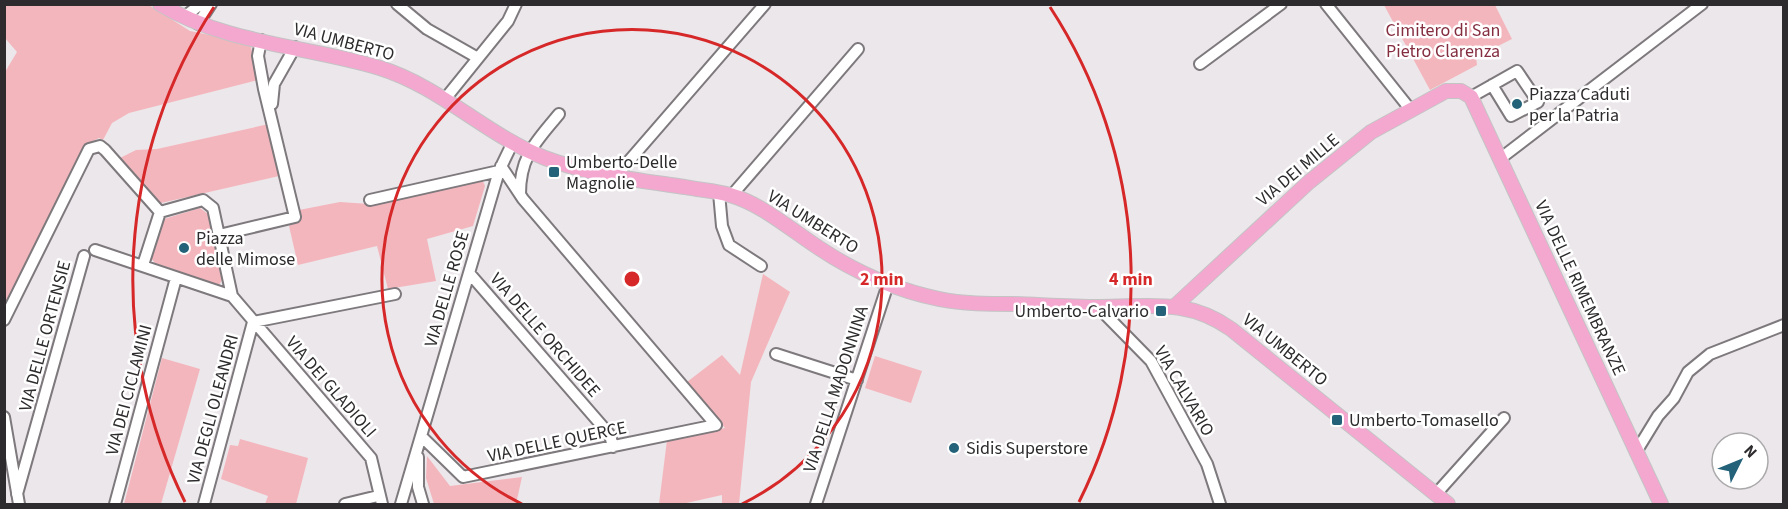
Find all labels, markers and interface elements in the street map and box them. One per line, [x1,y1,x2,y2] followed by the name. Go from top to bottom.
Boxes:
[291,17,397,67] street label: VIA UMBERTO
[1386,18,1500,64] park label: Cimitero di San Pietro Clarenza
[1529,82,1630,128] place label: Piazza Caduti per la Patria
[1510,97,1524,111] marker: Piazza Caduti per la Patria
[1251,128,1345,212] street label: VIA DEI MILLE
[566,150,677,196] place label: Umberto-Delle Magnolie
[547,165,561,179] marker: Umberto-Delle Magnolie
[763,184,863,260] street label: VIA UMBERTO
[1528,196,1632,380] street label: VIA DELLE RIMEMBRANZE
[196,226,295,272] place label: Piazza delle Mimose
[418,228,476,350] street label: VIA DELLE ROSE
[177,241,191,255] marker: Piazza delle Mimose
[13,258,77,414] street label: VIA DELLE ORTENSIE
[484,267,606,403] street label: VIA DELLE ORCHIDEE
[860,267,904,292] text: 2 min
[1109,267,1153,292] text: 4 min
[622,269,642,289] centre of rings
[1015,299,1149,324] place label: Umberto-Calvario
[797,302,875,476] street label: VIA DELLA MADONNINA
[1154,304,1168,318] marker: Umberto-Calvario
[1237,308,1333,392] street label: VIA UMBERTO
[100,322,158,458] street label: VIA DEI CICLAMINI
[181,331,245,487] street label: VIA DEGLI OLEANDRI
[280,331,382,443] street label: VIA DEI GLADIOLI
[1148,341,1220,441] street label: VIA CALVARIO
[1349,408,1499,433] place label: Umberto-Tomasello
[1330,413,1344,427] marker: Umberto-Tomasello
[485,415,629,469] street label: VIA DELLE QUERCE
[1710,431,1770,491] north arrow
[966,436,1088,461] place label: Sidis Superstore
[1739,440,1762,463] text: N
[947,441,961,455] marker: Sidis Superstore

